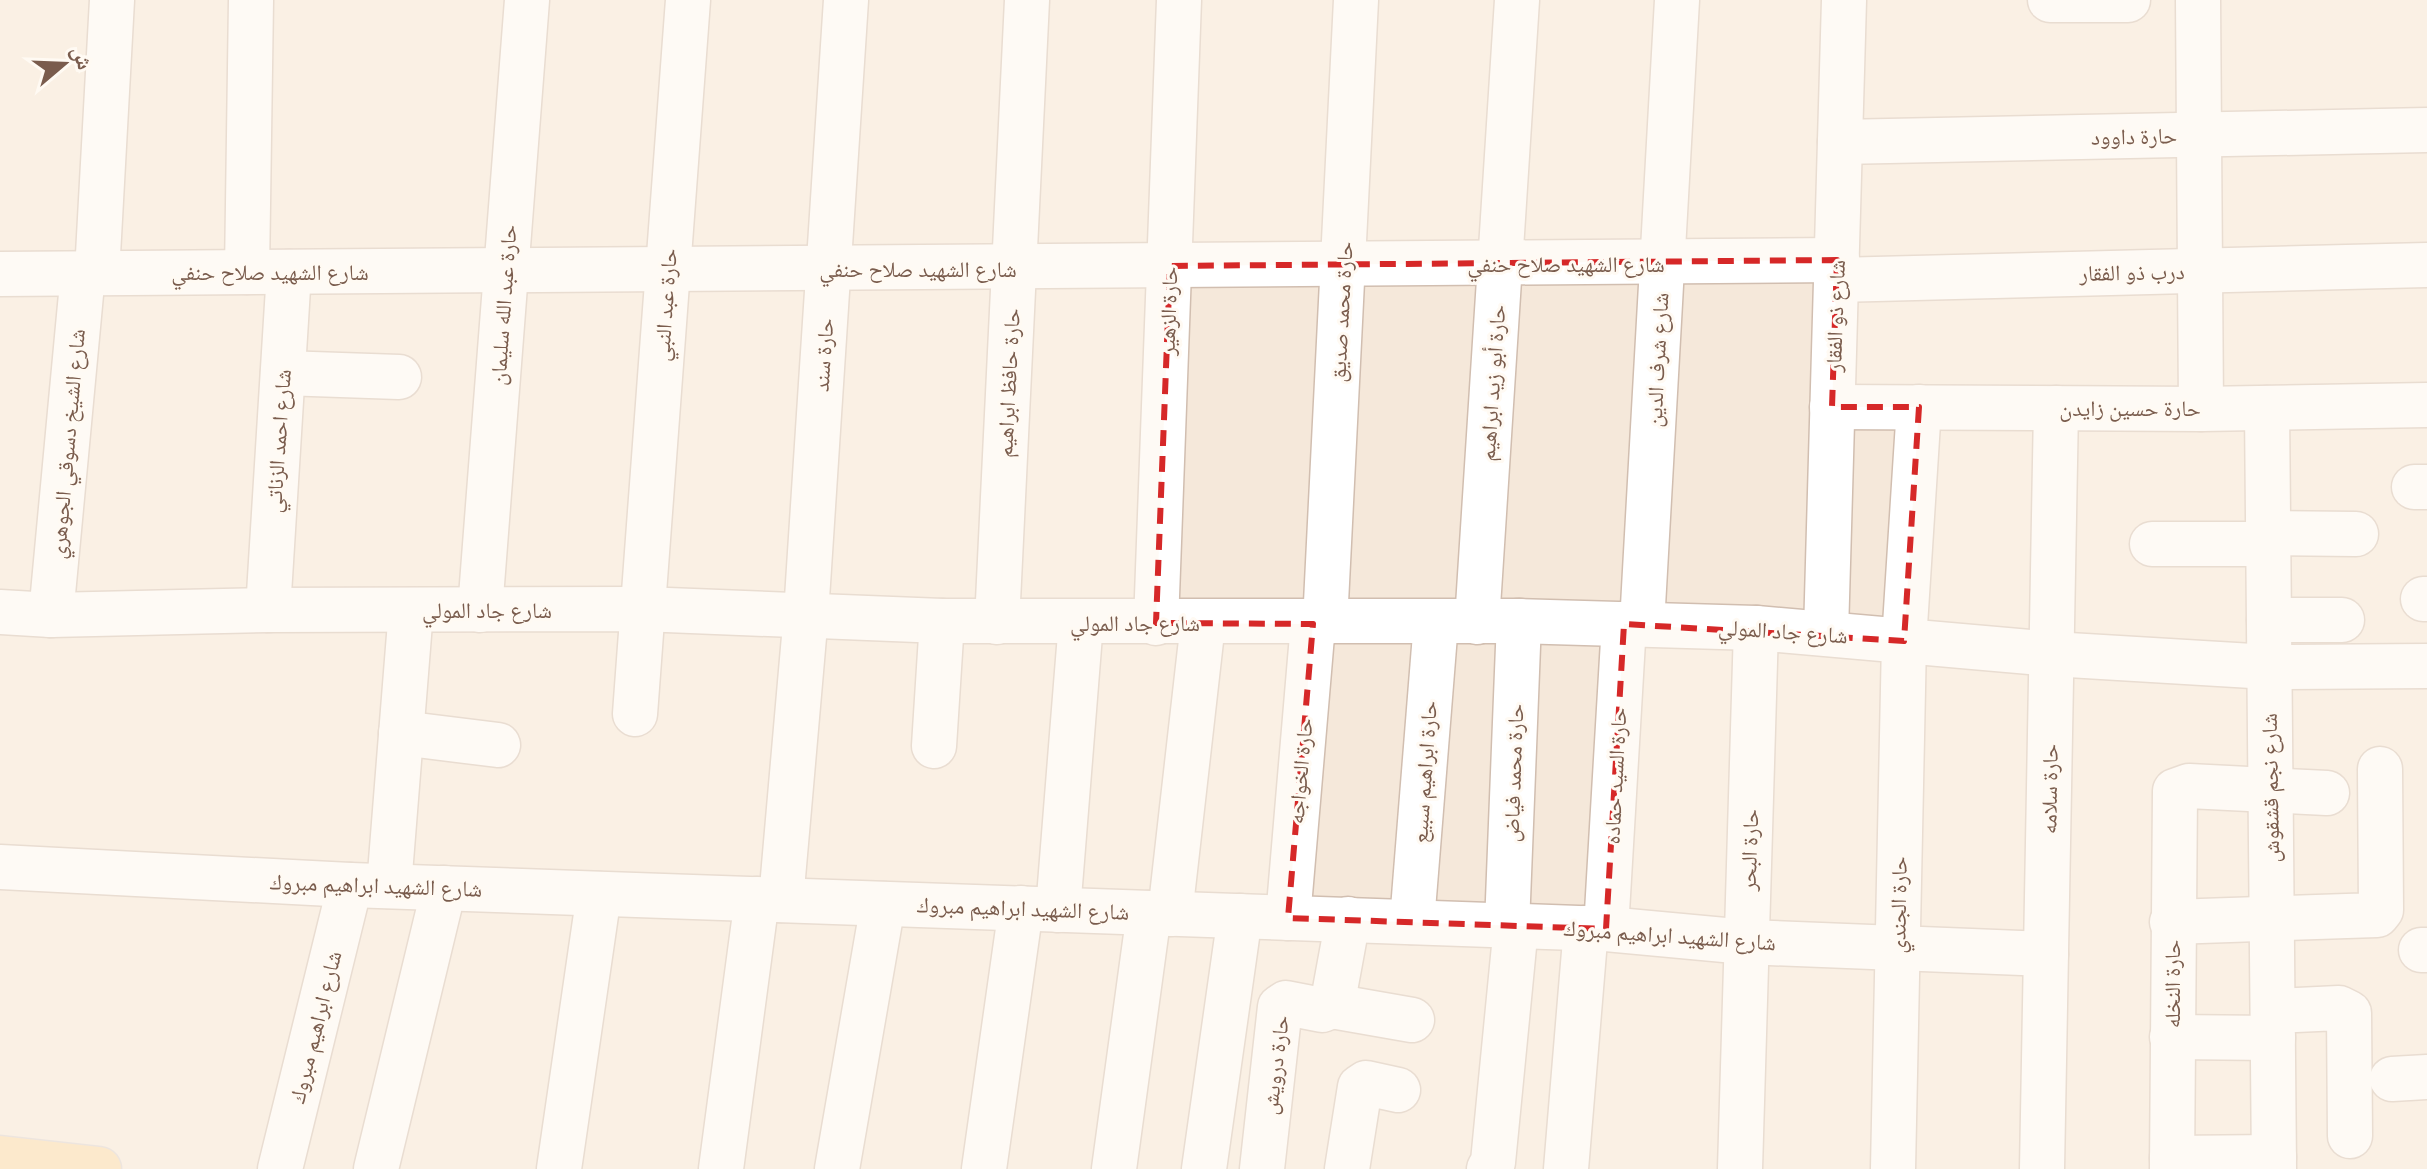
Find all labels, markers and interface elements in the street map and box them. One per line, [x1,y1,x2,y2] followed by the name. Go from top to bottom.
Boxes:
[24,24,104,104] north arrow
[66,42,101,73] text: ش
[2091,120,2177,151] street label: حارة داوود
[482,224,523,386] street label: حارة عبد الله سليمان
[1322,241,1359,383] street label: حارة محمد صديق
[646,247,686,363] street label: حارة عبد النبي
[1467,249,1665,282] street label: شارع الشهيد صلاح حنفي
[819,254,1017,287] street label: شارع الشهيد صلاح حنفي
[2078,256,2185,287] street label: درب ذو الفقار
[171,257,369,290] street label: شارع الشهيد صلاح حنفي
[1818,259,1851,374] street label: شارع ذو الفقار
[1151,266,1184,357] street label: حارة الزهير
[1638,292,1675,428] street label: شارع شرف الدين
[1472,304,1512,462] street label: حارة أبو زيد ابراهيم
[989,308,1027,458] street label: حارة حافظ ابراهيم
[805,317,840,393] street label: حارة سند
[42,328,95,561] street label: شارع الشيخ دسوقي الجوهري
[258,368,301,514] street label: شارع احمد الزناتي
[2059,393,2201,422] street label: حارة حسين زايدن
[422,595,552,628] street label: شارع جاد المولي
[1070,608,1200,641] street label: شارع جاد المولي
[1717,612,1849,653] street label: شارع جاد المولي
[1404,700,1444,844] street label: حارة ابراهيم سبيع
[1496,703,1529,843] street label: حارة محمد فياض
[1596,707,1633,845] street label: حارة السيد حماده
[2254,713,2286,863] street label: شارع نجم قشقوش
[1280,717,1319,825] street label: حارة الخواجه
[2033,744,2064,834] street label: حارة سلامه
[1733,808,1764,893] street label: حارة البحر
[1882,856,1916,954] street label: حارة الجندي
[269,866,483,904] street label: شارع الشهيد ابراهيم مبروك
[916,889,1130,927] street label: شارع الشهيد ابراهيم مبروك
[1563,913,1777,957] street label: شارع الشهيد ابراهيم مبروك
[2157,940,2186,1028] street label: حارة النخله
[282,948,348,1106] street label: شارع ابراهيم مبروك
[1254,1014,1295,1116] street label: حارة درويش

